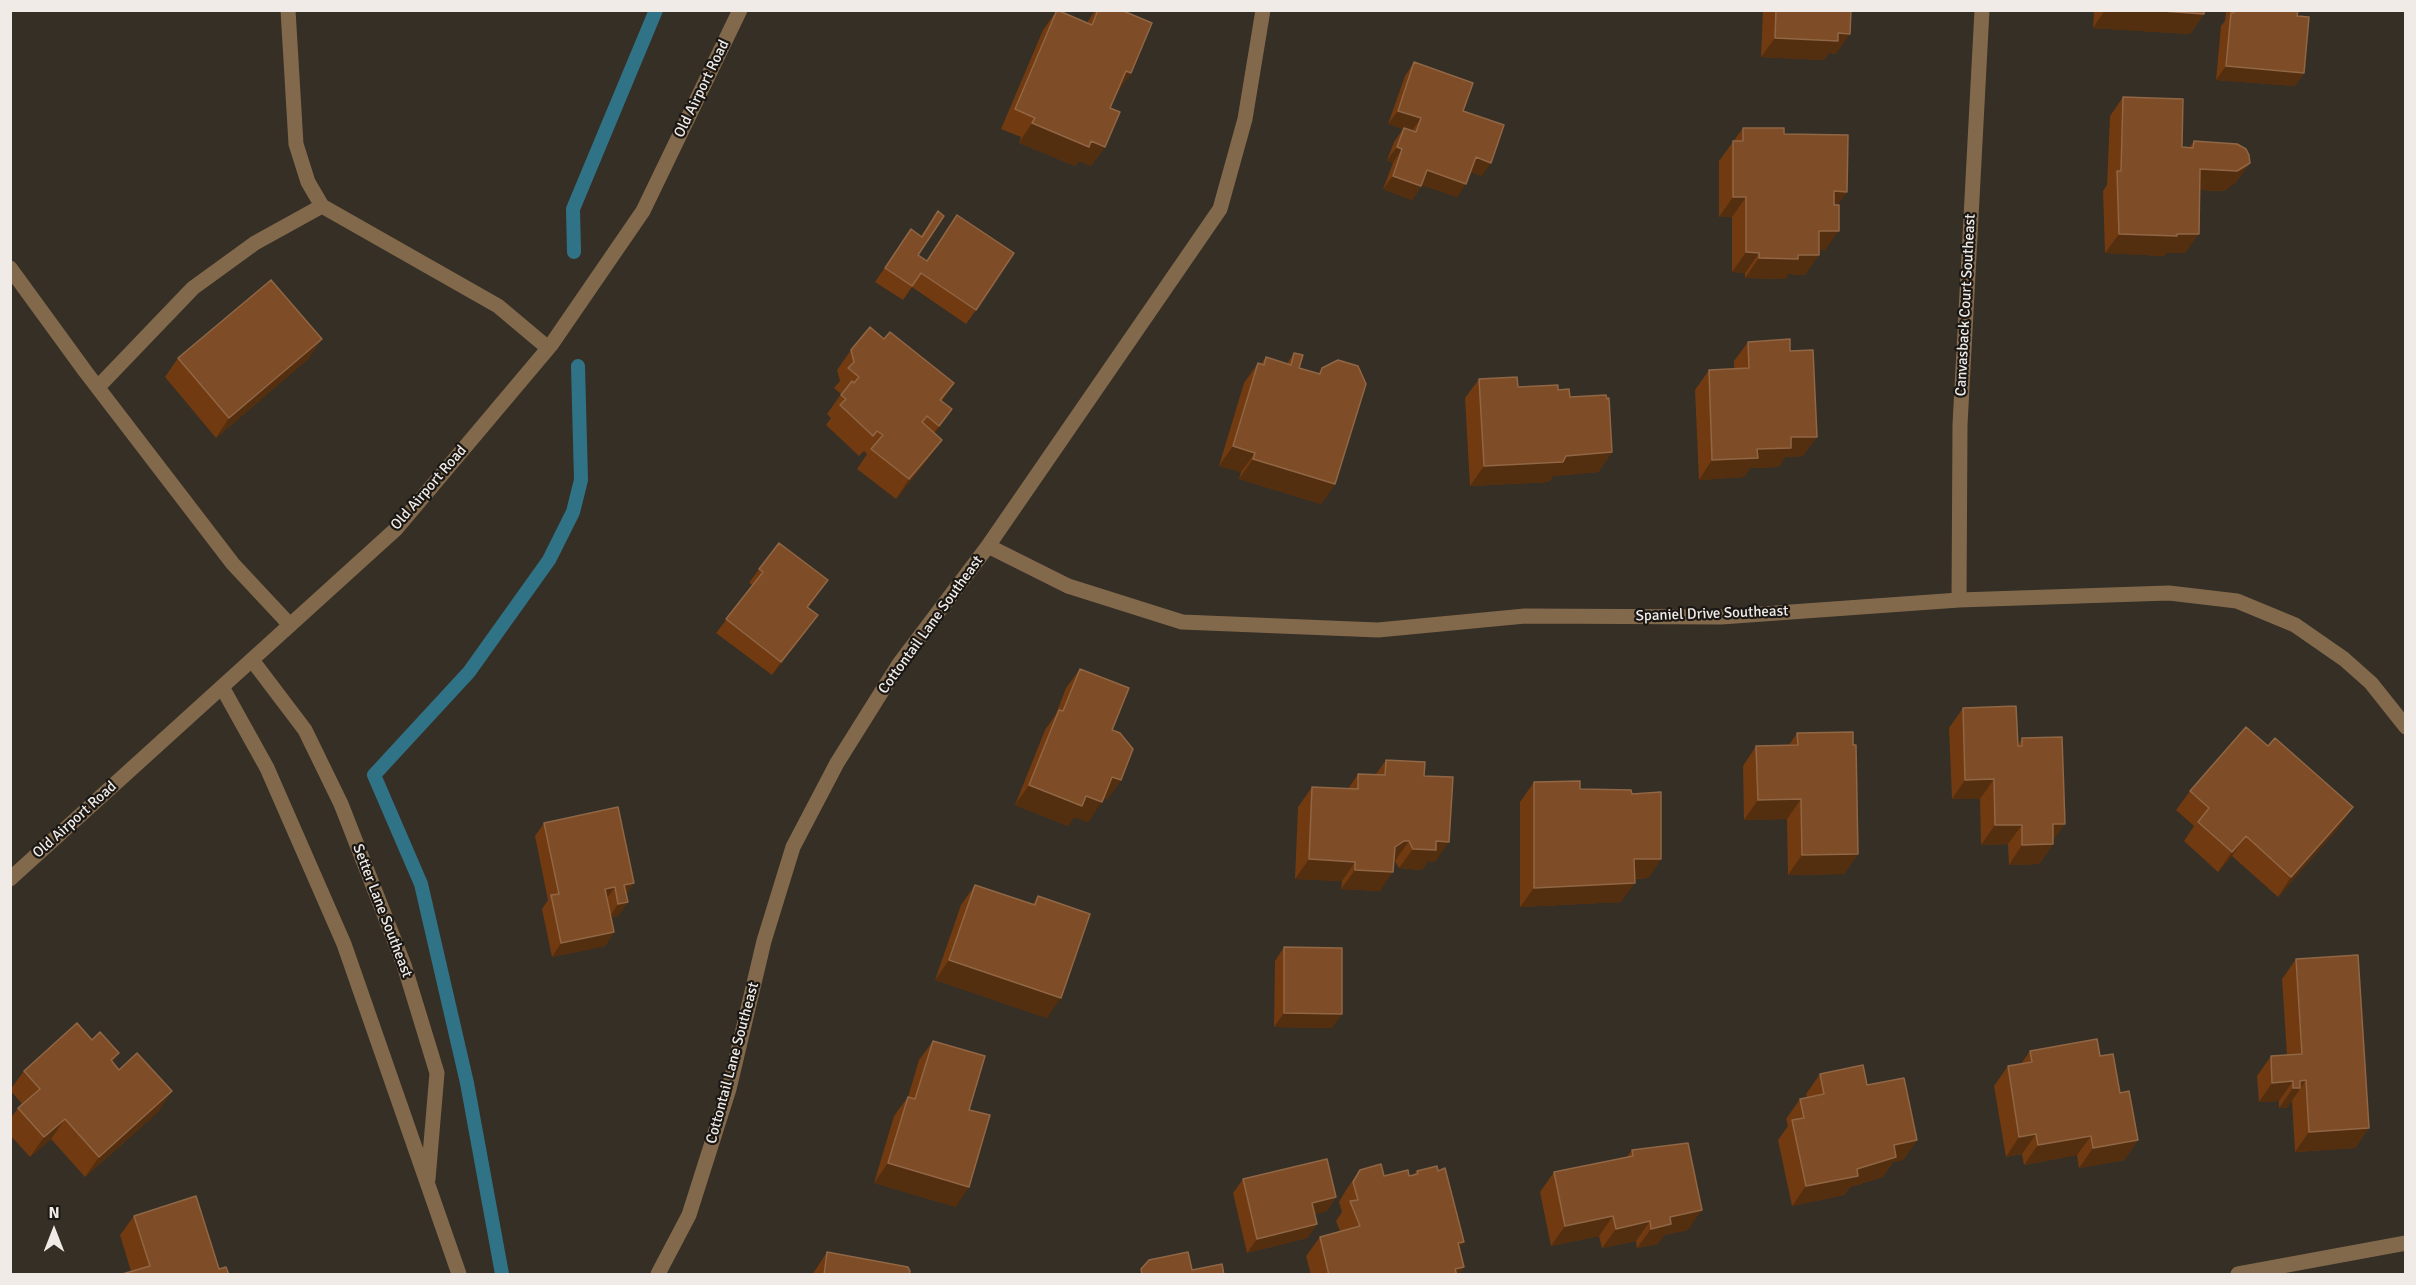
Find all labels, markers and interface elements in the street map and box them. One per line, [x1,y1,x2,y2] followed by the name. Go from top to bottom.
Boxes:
[671,37,733,141] street label: Old Airport Road
[1952,213,1980,397] street label: Canvasback Court Southeast
[387,442,471,534] street label: Old Airport Road
[875,552,987,698] street label: Cottontail Lane Southeast
[1635,602,1789,626] street label: Spaniel Drive Southeast
[29,778,121,862] street label: Old Airport Road
[348,842,416,980] street label: Setter Lane Southeast
[703,980,763,1146] street label: Cottontail Lane Southeast
[24,1201,84,1261] north arrow
[48,1203,60,1223] text: N

